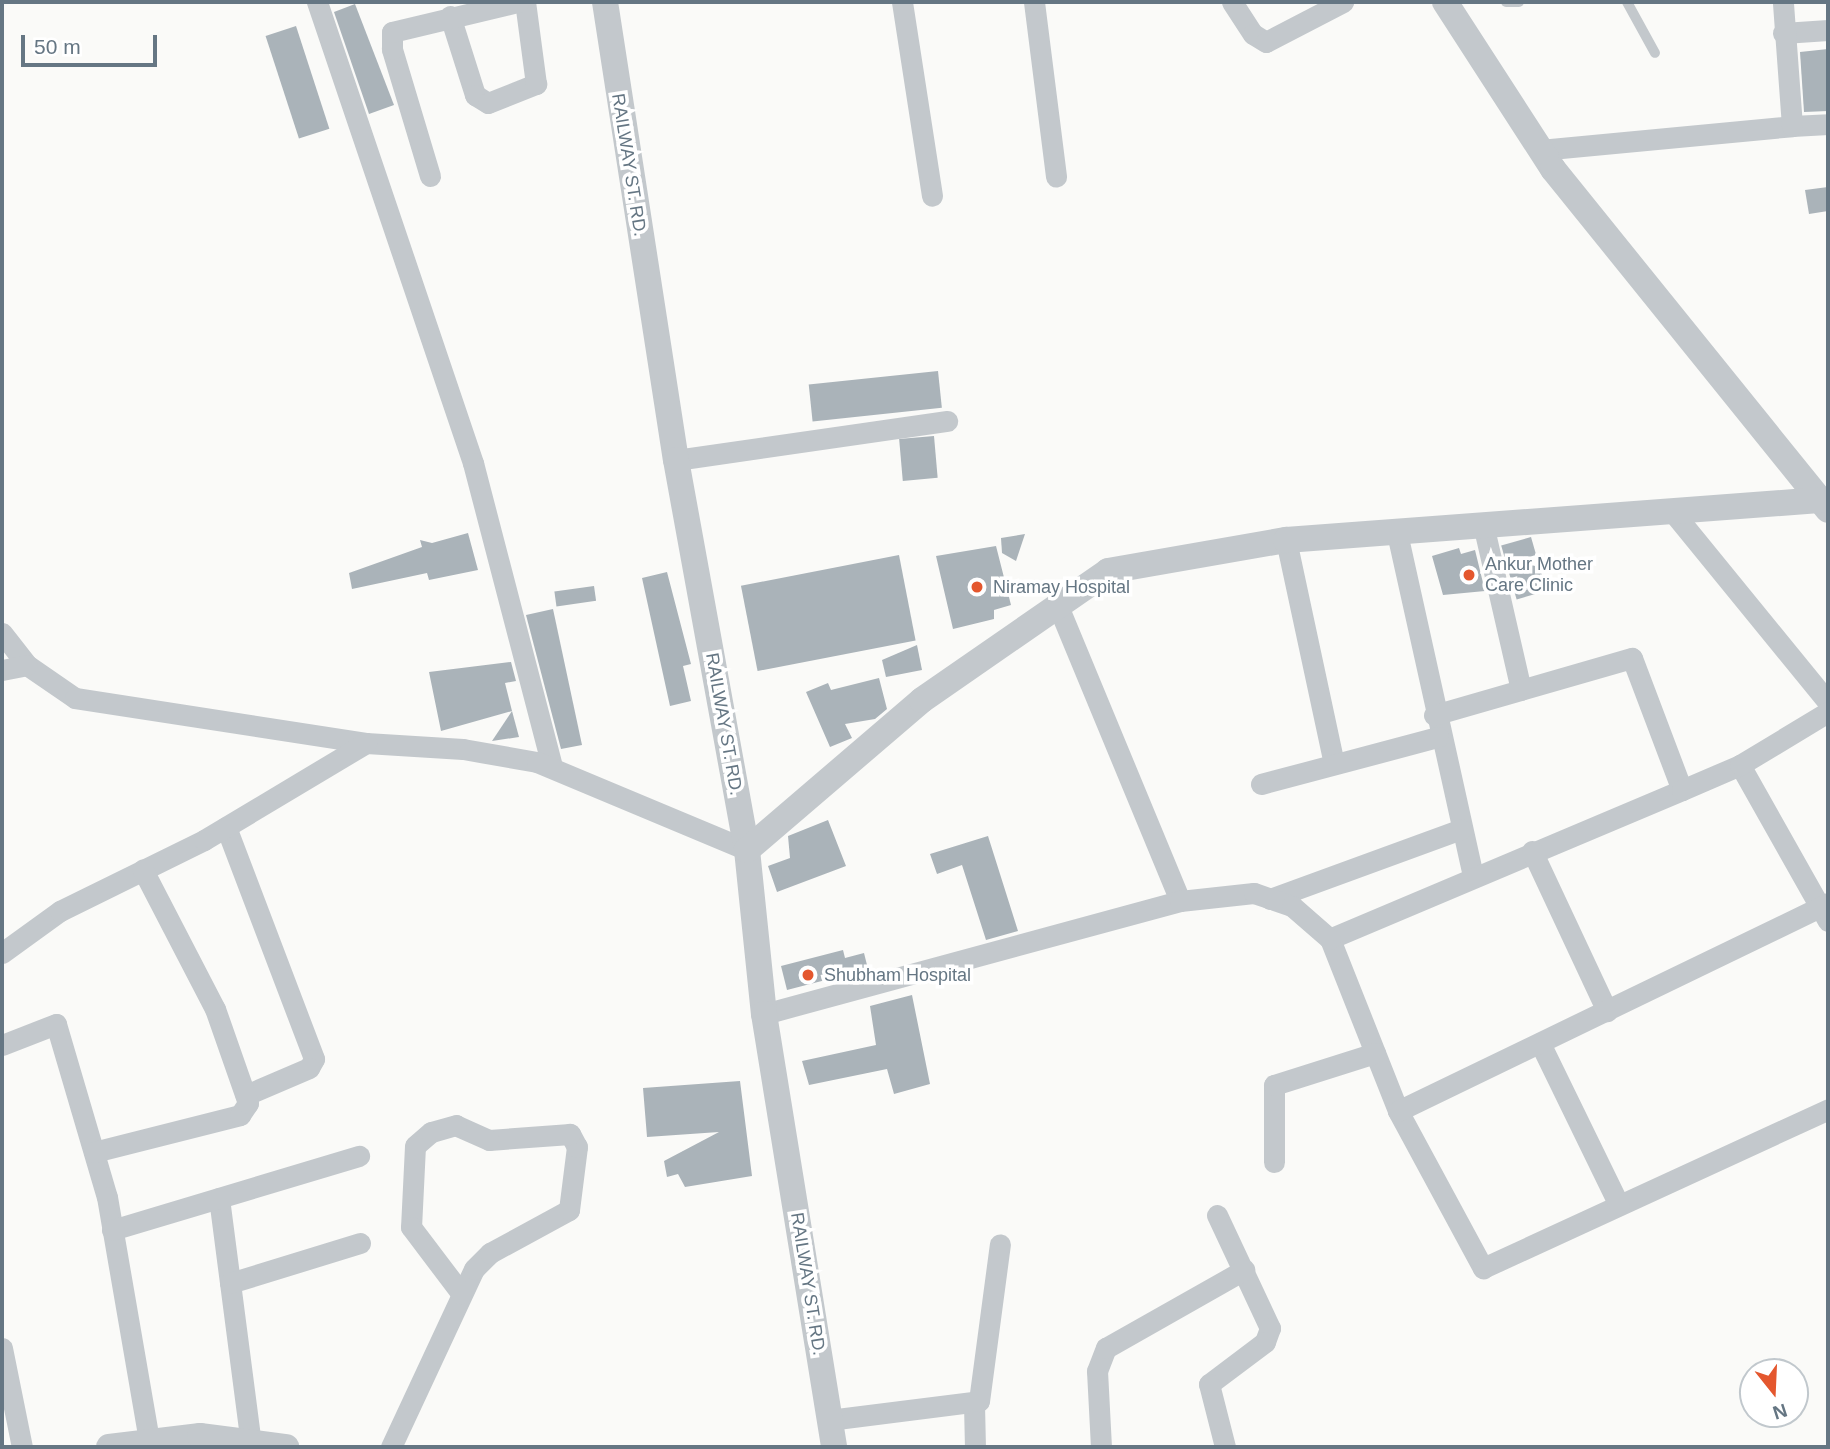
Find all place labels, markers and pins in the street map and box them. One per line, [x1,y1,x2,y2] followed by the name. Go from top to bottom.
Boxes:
[1485,554,1593,596] place label: Ankur Mother Care Clinic
[1459,565,1479,585] marker: Ankur Mother Care Clinic
[993,576,1130,598] place label: Niramay Hospital
[967,577,987,597] marker: Niramay Hospital
[824,964,971,986] place label: Shubham Hospital
[798,965,818,985] marker: Shubham Hospital

